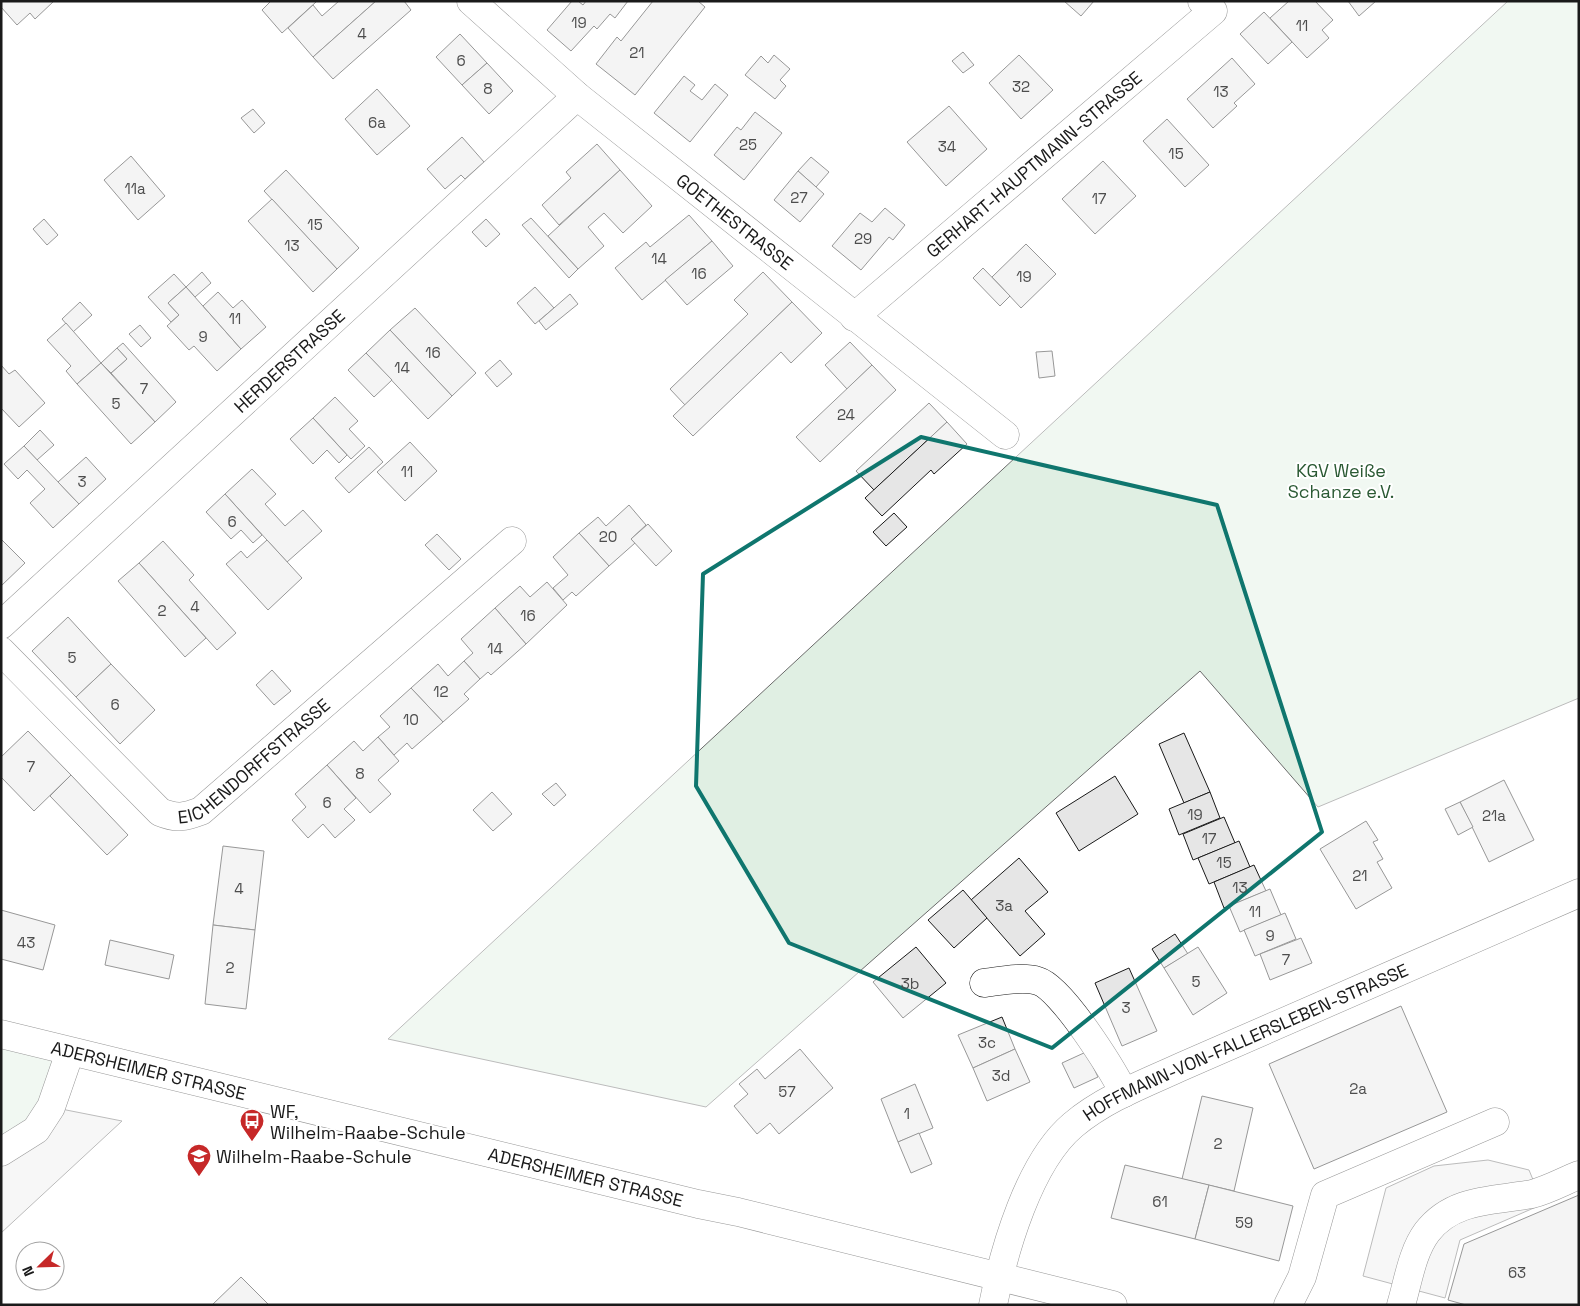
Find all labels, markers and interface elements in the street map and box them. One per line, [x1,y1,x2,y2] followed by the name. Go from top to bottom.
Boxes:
[571,13,587,32] house number: 19
[1296,16,1308,35] house number: 11
[357,24,367,43] house number: 4
[629,43,645,62] house number: 21
[456,51,466,70] house number: 6
[921,66,1146,262] street label: GERHART-HAUPTMANN-STRASSE
[1012,77,1030,96] house number: 32
[483,79,493,98] house number: 8
[1213,82,1229,101] house number: 13
[368,113,386,132] house number: 6a
[739,135,757,154] house number: 25
[938,137,956,156] house number: 34
[1168,144,1184,163] house number: 15
[672,168,798,274] street label: GOETHESTRASSE
[124,179,146,198] house number: 11a
[790,188,808,207] house number: 27
[1092,189,1106,208] house number: 17
[307,215,323,234] house number: 15
[854,229,872,248] house number: 29
[284,236,300,255] house number: 13
[651,249,667,268] house number: 14
[691,264,707,283] house number: 16
[1016,267,1032,286] house number: 19
[229,304,349,417] street label: HERDERSTRASSE
[229,309,241,328] house number: 11
[198,327,208,346] house number: 9
[425,343,441,362] house number: 16
[394,358,410,377] house number: 14
[140,379,148,398] house number: 7
[112,394,121,413] house number: 5
[837,405,855,424] house number: 24
[1288,459,1394,503] park label: KGV Weiße Schanze e.V.
[401,462,413,481] house number: 11
[77,472,87,491] house number: 3
[227,512,237,531] house number: 6
[599,527,617,546] house number: 20
[190,597,200,616] house number: 4
[157,601,167,620] house number: 2
[520,606,536,625] house number: 16
[487,639,503,658] house number: 14
[68,648,77,667] house number: 5
[433,682,449,701] house number: 12
[176,693,334,828] street label: EICHENDORFFSTRASSE
[110,695,120,714] house number: 6
[403,710,419,729] house number: 10
[27,757,35,776] house number: 7
[355,764,365,783] house number: 8
[322,793,332,812] house number: 6
[1187,805,1203,824] house number: 19
[1482,806,1506,825] house number: 21a
[1202,829,1216,848] house number: 17
[1216,853,1232,872] house number: 15
[1352,866,1368,885] house number: 21
[1232,878,1248,897] house number: 13
[234,879,244,898] house number: 4
[995,896,1013,915] house number: 3a
[1249,902,1261,921] house number: 11
[1265,926,1275,945] house number: 9
[17,933,35,952] house number: 43
[1282,950,1290,969] house number: 7
[225,958,235,977] house number: 2
[1078,958,1411,1126] street label: HOFFMANN-VON-FALLERSLEBEN-STRASSE
[1192,972,1201,991] house number: 5
[901,974,919,993] house number: 3b
[1121,998,1131,1017] house number: 3
[978,1033,996,1052] house number: 3c
[49,1035,248,1105] street label: ADERSHEIMER STRASSE
[992,1066,1010,1085] house number: 3d
[1349,1079,1367,1098] house number: 2a
[778,1082,796,1101] house number: 57
[270,1100,466,1144] place label: WF, Wilhelm-Raabe-Schule
[904,1104,910,1123] house number: 1
[239,1108,265,1142] bus stop icon: WF, Wilhelm-Raabe-Schule
[1213,1134,1223,1153] house number: 2
[486,1142,686,1212] street label: ADERSHEIMER STRASSE
[186,1143,212,1177] school or university icon: Wilhelm-Raabe-Schule
[216,1145,412,1168] place label: Wilhelm-Raabe-Schule
[1152,1192,1168,1211] house number: 61
[1235,1213,1253,1232] house number: 59
[15,1241,65,1291] north arrow
[18,1263,38,1279] text: N
[1508,1263,1526,1282] house number: 63

